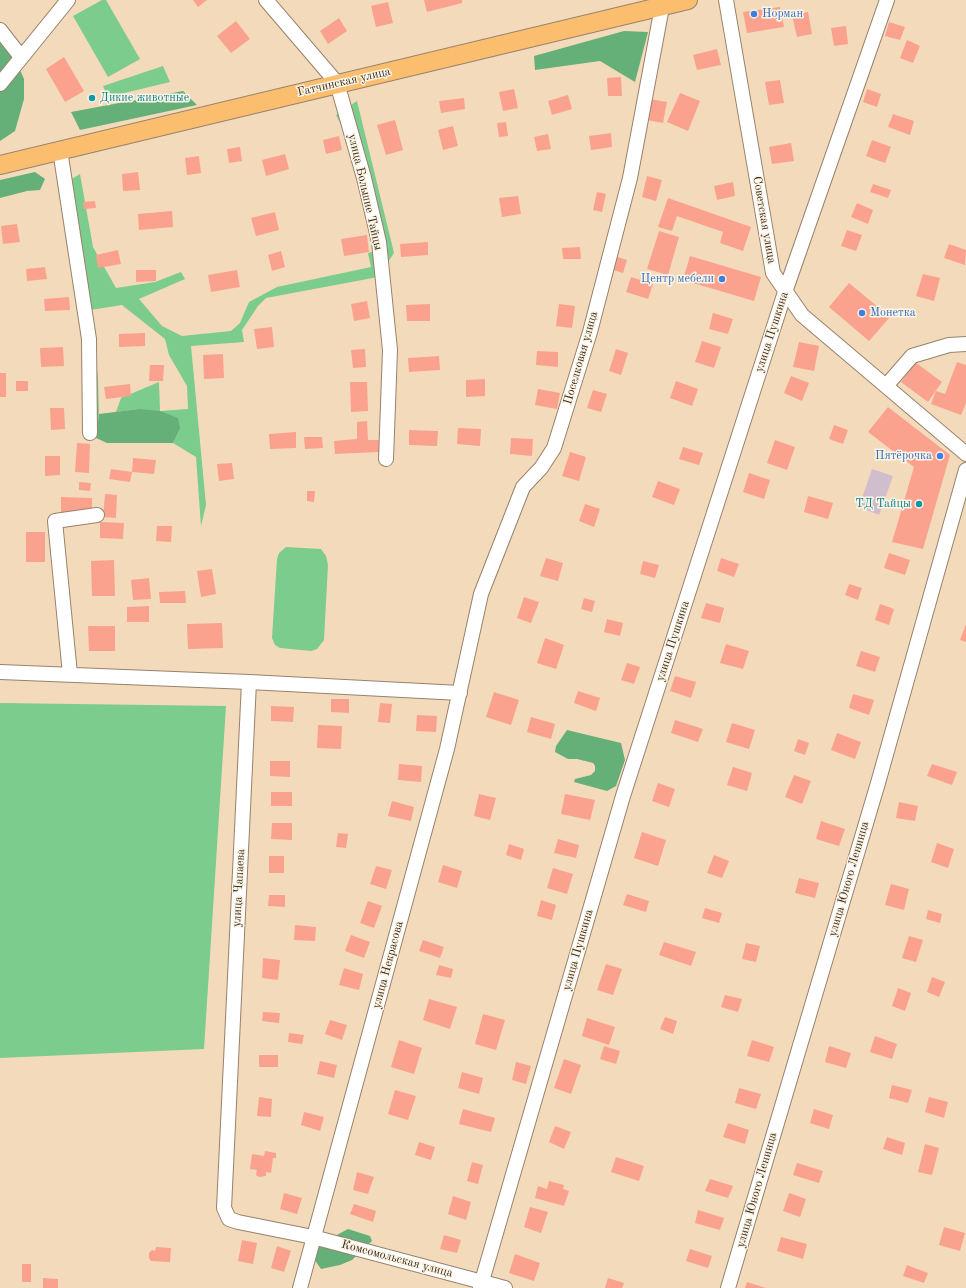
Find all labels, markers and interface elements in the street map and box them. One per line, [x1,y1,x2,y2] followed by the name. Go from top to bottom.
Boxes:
[762,7,803,21] place label: Норман
[749,9,759,19] marker: Норман
[296,64,392,100] street label: Гатчинская улица
[100,91,189,105] place label: Дикие животные
[87,93,97,103] marker: Дикие животные
[345,132,385,252] street label: улица Большие Тайцы
[749,175,779,265] street label: Советская улица
[641,272,714,286] place label: Центр мебели
[717,274,727,284] marker: Центр мебели
[752,290,792,374] street label: улица Пушкина
[870,306,916,320] place label: Монетка
[857,308,867,318] marker: Монетка
[561,310,601,406] street label: Поселковая улица
[875,449,932,463] place label: Пятёрочка
[935,451,945,461] marker: Пятёрочка
[855,497,911,511] place label: ТД Тайцы
[914,499,924,509] marker: ТД Тайцы
[653,599,693,683] street label: улица Пушкина
[826,820,872,938] street label: улица Юного Ленинца
[230,848,248,928] street label: улица Чапаева
[560,908,596,992] street label: улица Пушкина
[369,920,407,1010] street label: улица Некрасова
[734,1131,780,1249] street label: улица Юного Ленинца
[340,1237,454,1281] street label: Комсомольская улица

